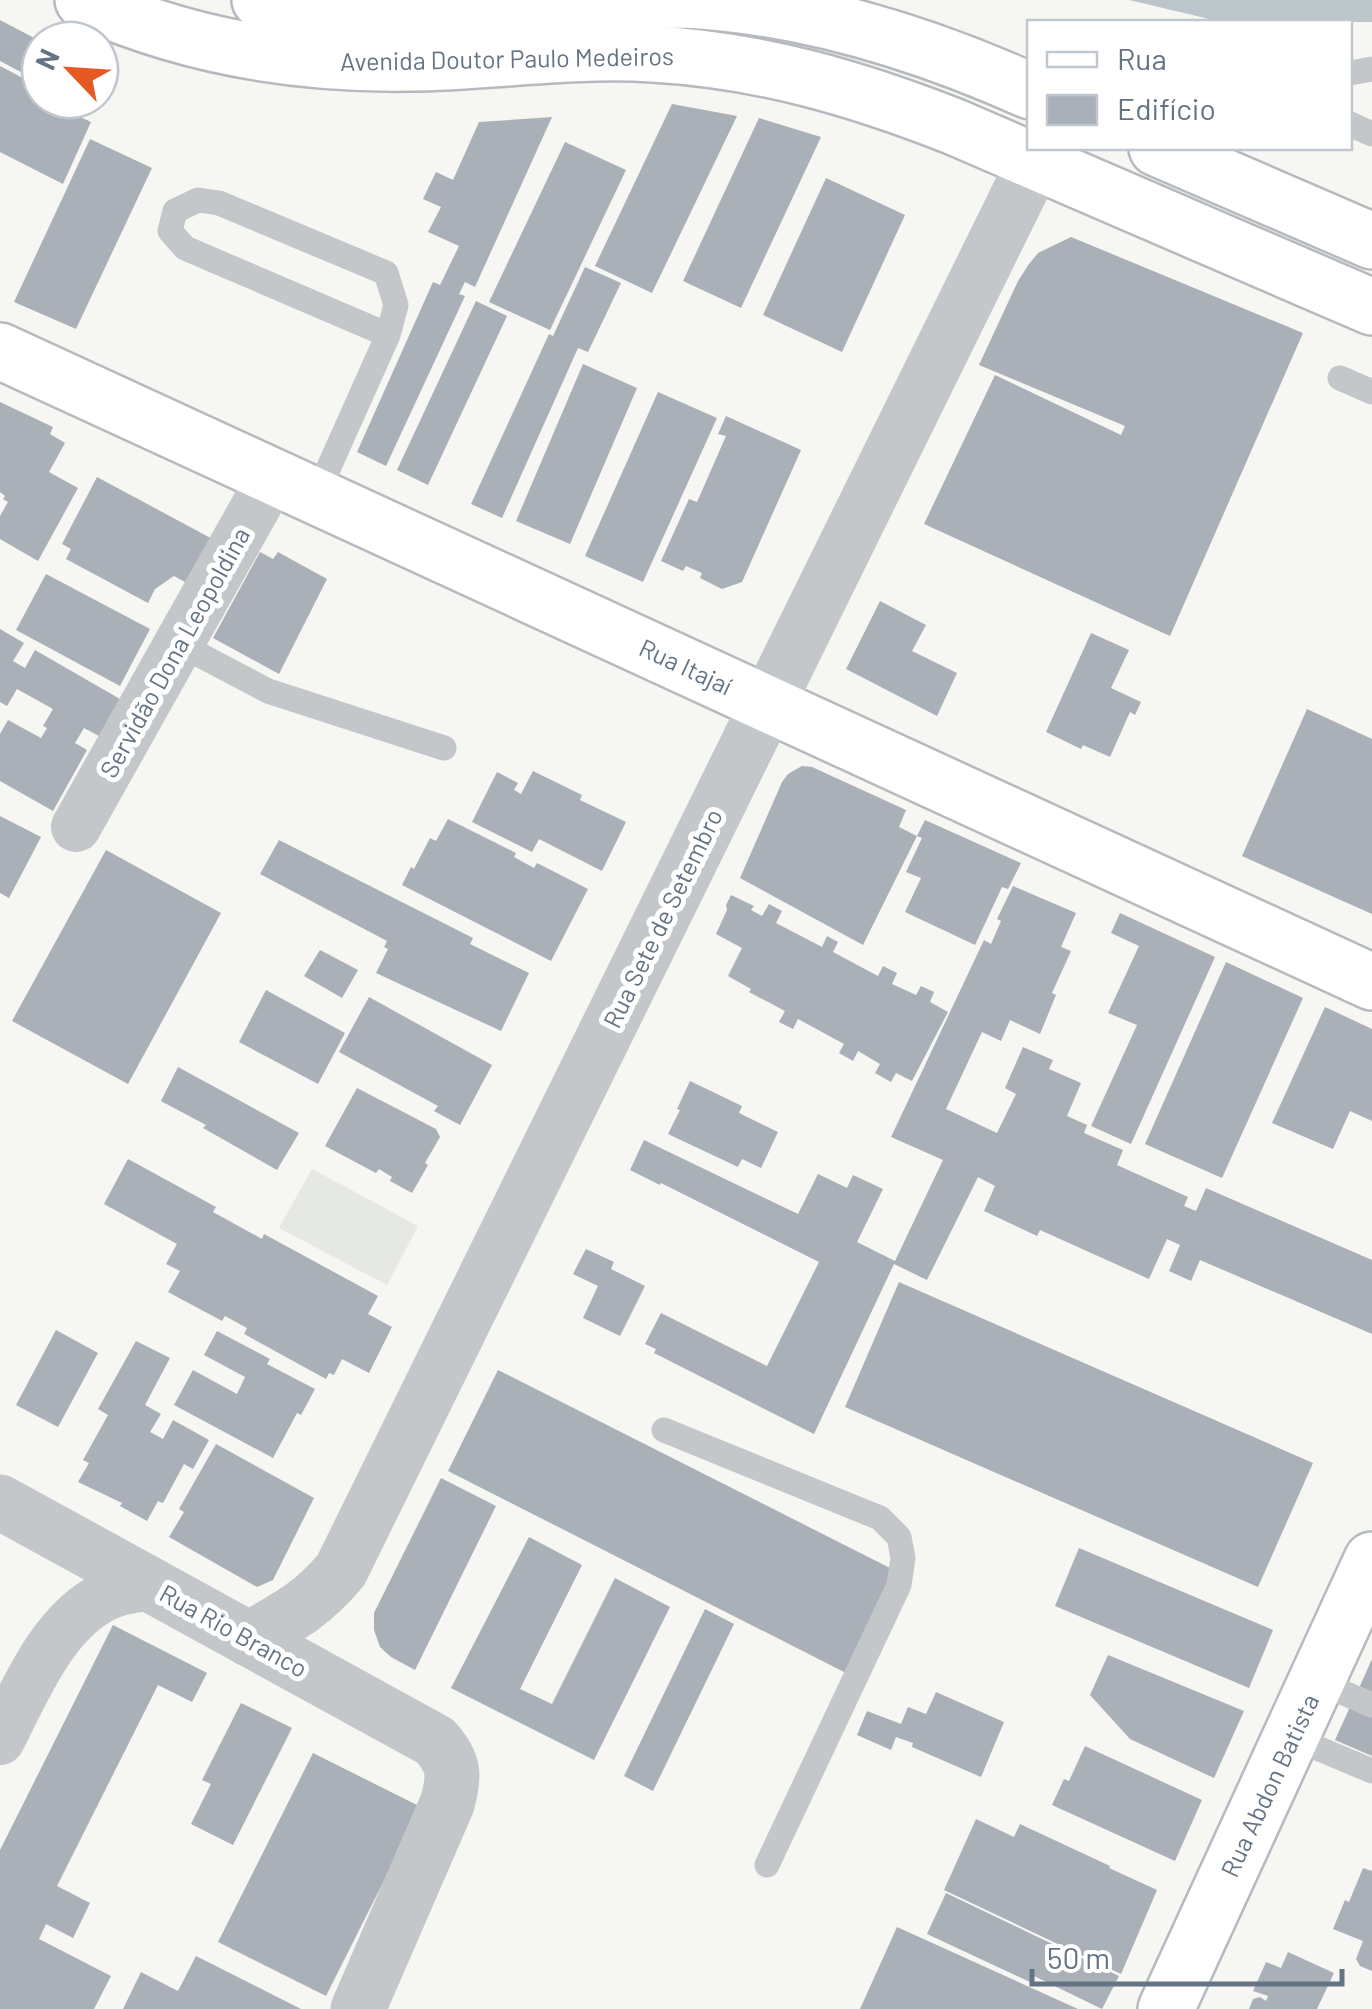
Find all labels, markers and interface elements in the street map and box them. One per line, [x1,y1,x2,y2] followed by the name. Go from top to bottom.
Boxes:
[20,20,120,120] north arrow
[1027,20,1352,150] legend
[340,40,674,76] street label: Avenida Doutor Paulo Medeiros
[1117,40,1167,76] text: Rua
[27,43,66,75] text: N
[1117,90,1216,126] text: Edifício
[93,522,255,782] street label: Servidão Dona Leopoldina
[635,631,737,701] street label: Rua Itajaí
[596,804,728,1032] street label: Rua Sete de Setembro
[155,1577,313,1683] street label: Rua Rio Branco
[1213,1689,1325,1881] street label: Rua Abdon Batista
[1032,1924,1342,1986] scale bar
[1047,1939,1110,1975] text: 50 m

